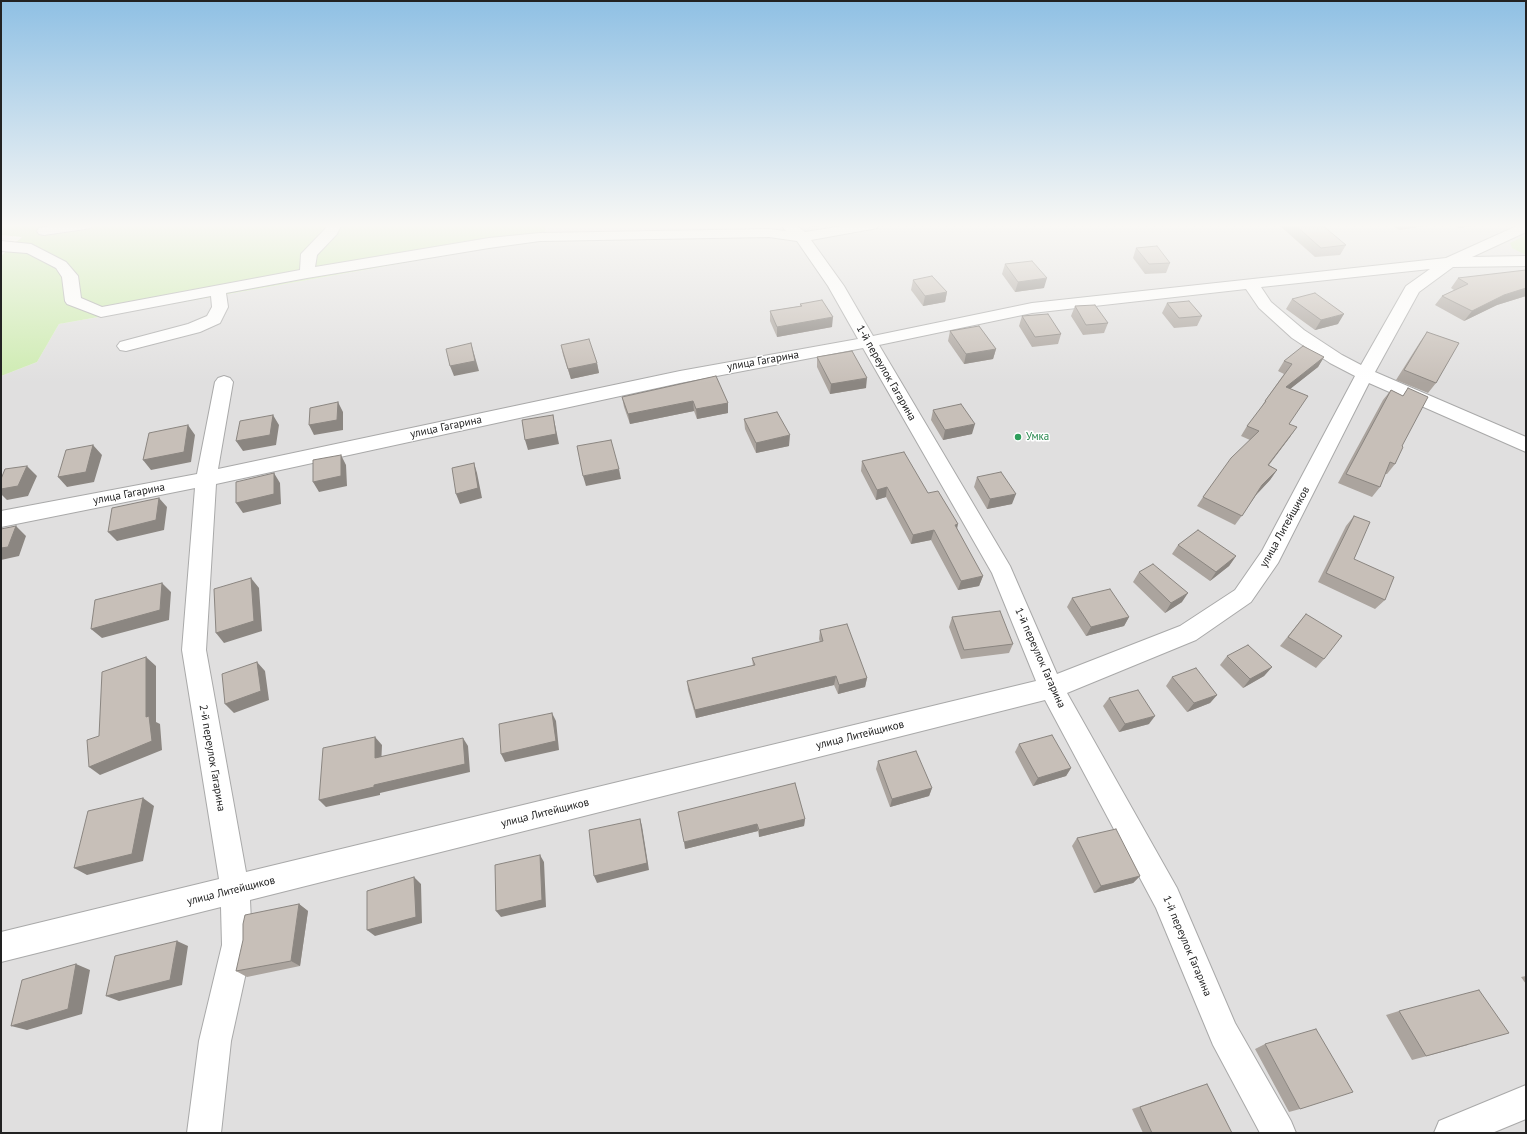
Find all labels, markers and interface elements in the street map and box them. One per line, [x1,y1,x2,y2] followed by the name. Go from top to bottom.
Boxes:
[853,323,919,423] street label: 1-й переулок Гагарина
[726,348,800,374] street label: улица Гагарина
[409,413,483,441] street label: улица Гагарина
[1026,430,1049,444] place label: Умка
[1013,432,1023,442] marker: Умка
[92,481,166,507] street label: улица Гагарина
[1257,484,1313,570] street label: улица Литейщиков
[1012,606,1068,710] street label: 1-й переулок Гагарина
[196,704,228,812] street label: 2-й переулок Гагарина
[815,718,905,752] street label: улица Литейщиков
[500,796,590,830] street label: улица Литейщиков
[186,874,276,908] street label: улица Литейщиков
[1160,894,1214,998] street label: 1-й переулок Гагарина

